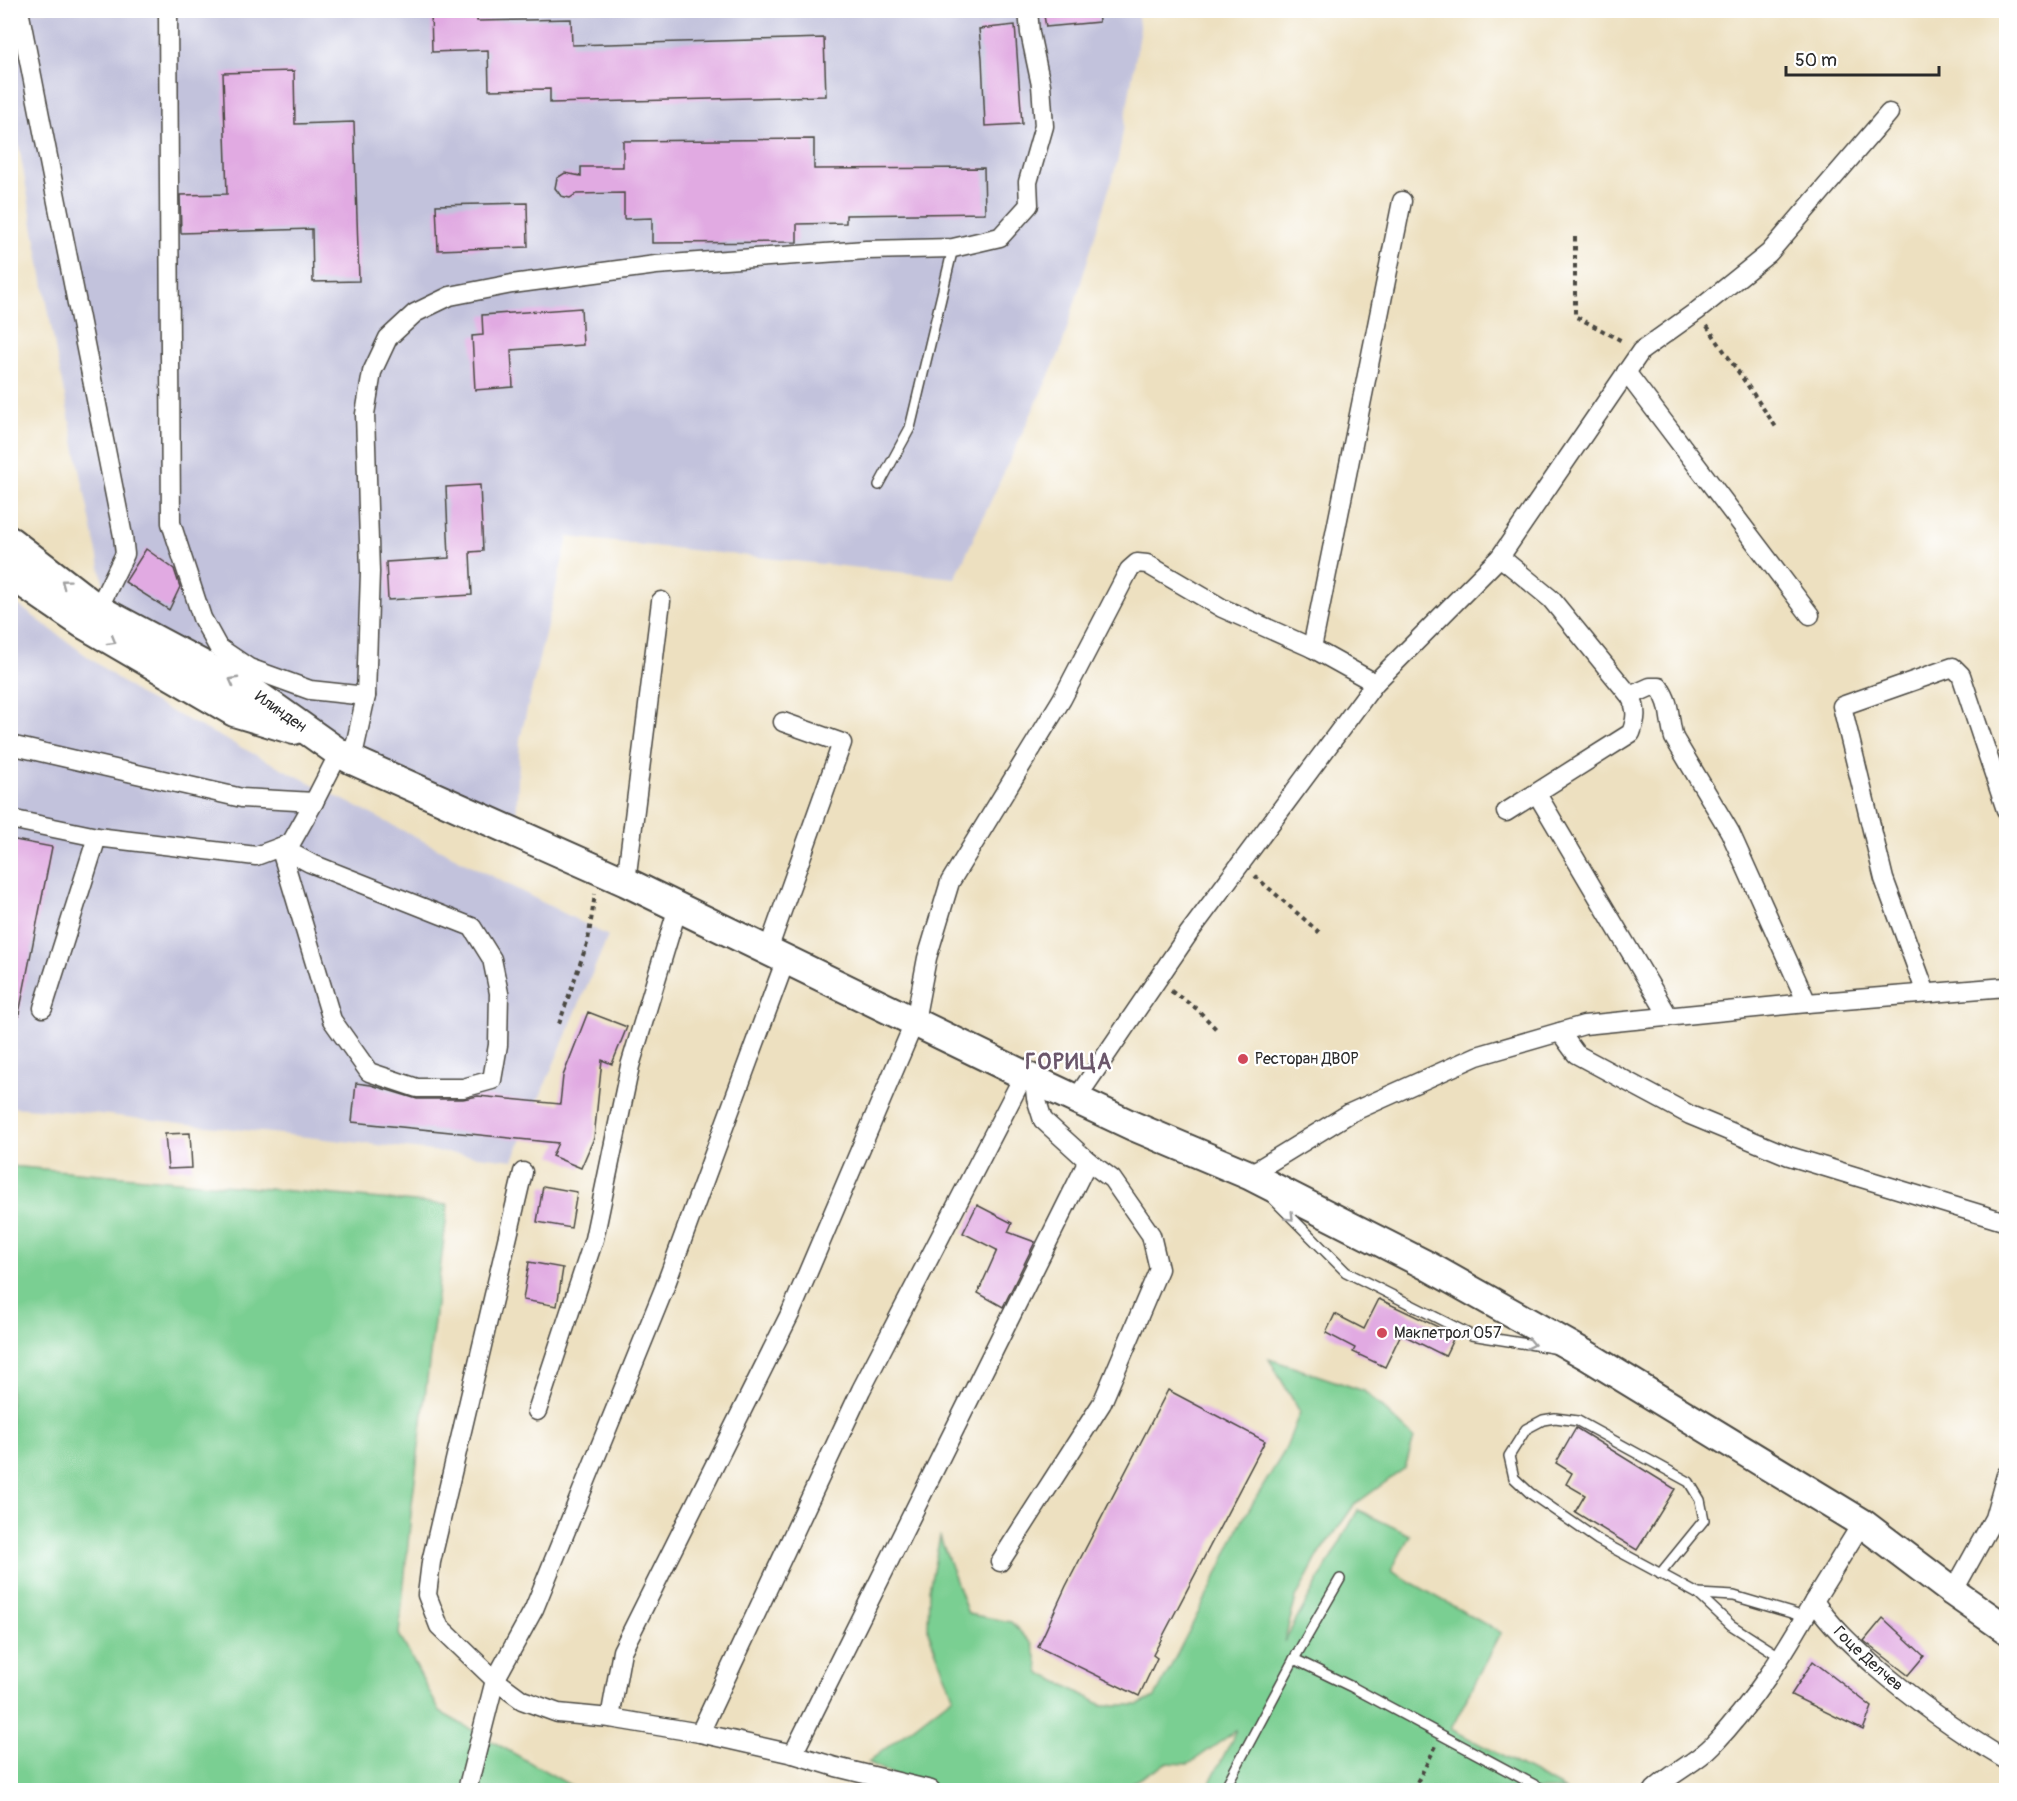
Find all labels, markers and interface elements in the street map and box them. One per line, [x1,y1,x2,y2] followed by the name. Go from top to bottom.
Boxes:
[1786,39,1939,77] scale bar
[1795,49,1837,72] text: 50 m
[60,579,71,590] one-way arrow
[105,634,116,645] one-way arrow
[228,677,239,688] one-way arrow
[251,687,310,737] street label: Илинден
[1025,1048,1113,1076] district label: ГОРИЦА
[1255,1049,1359,1069] place label: Ресторан ДВОР
[1236,1052,1250,1066] marker: Ресторан ДВОР
[1283,1210,1294,1220] one-way arrow
[1394,1323,1502,1343] place label: Макпетрол 057
[1375,1326,1389,1340] marker: Макпетрол 057
[1525,1337,1535,1350] one-way arrow
[1829,1622,1907,1695] street label: Гоце Делчев

